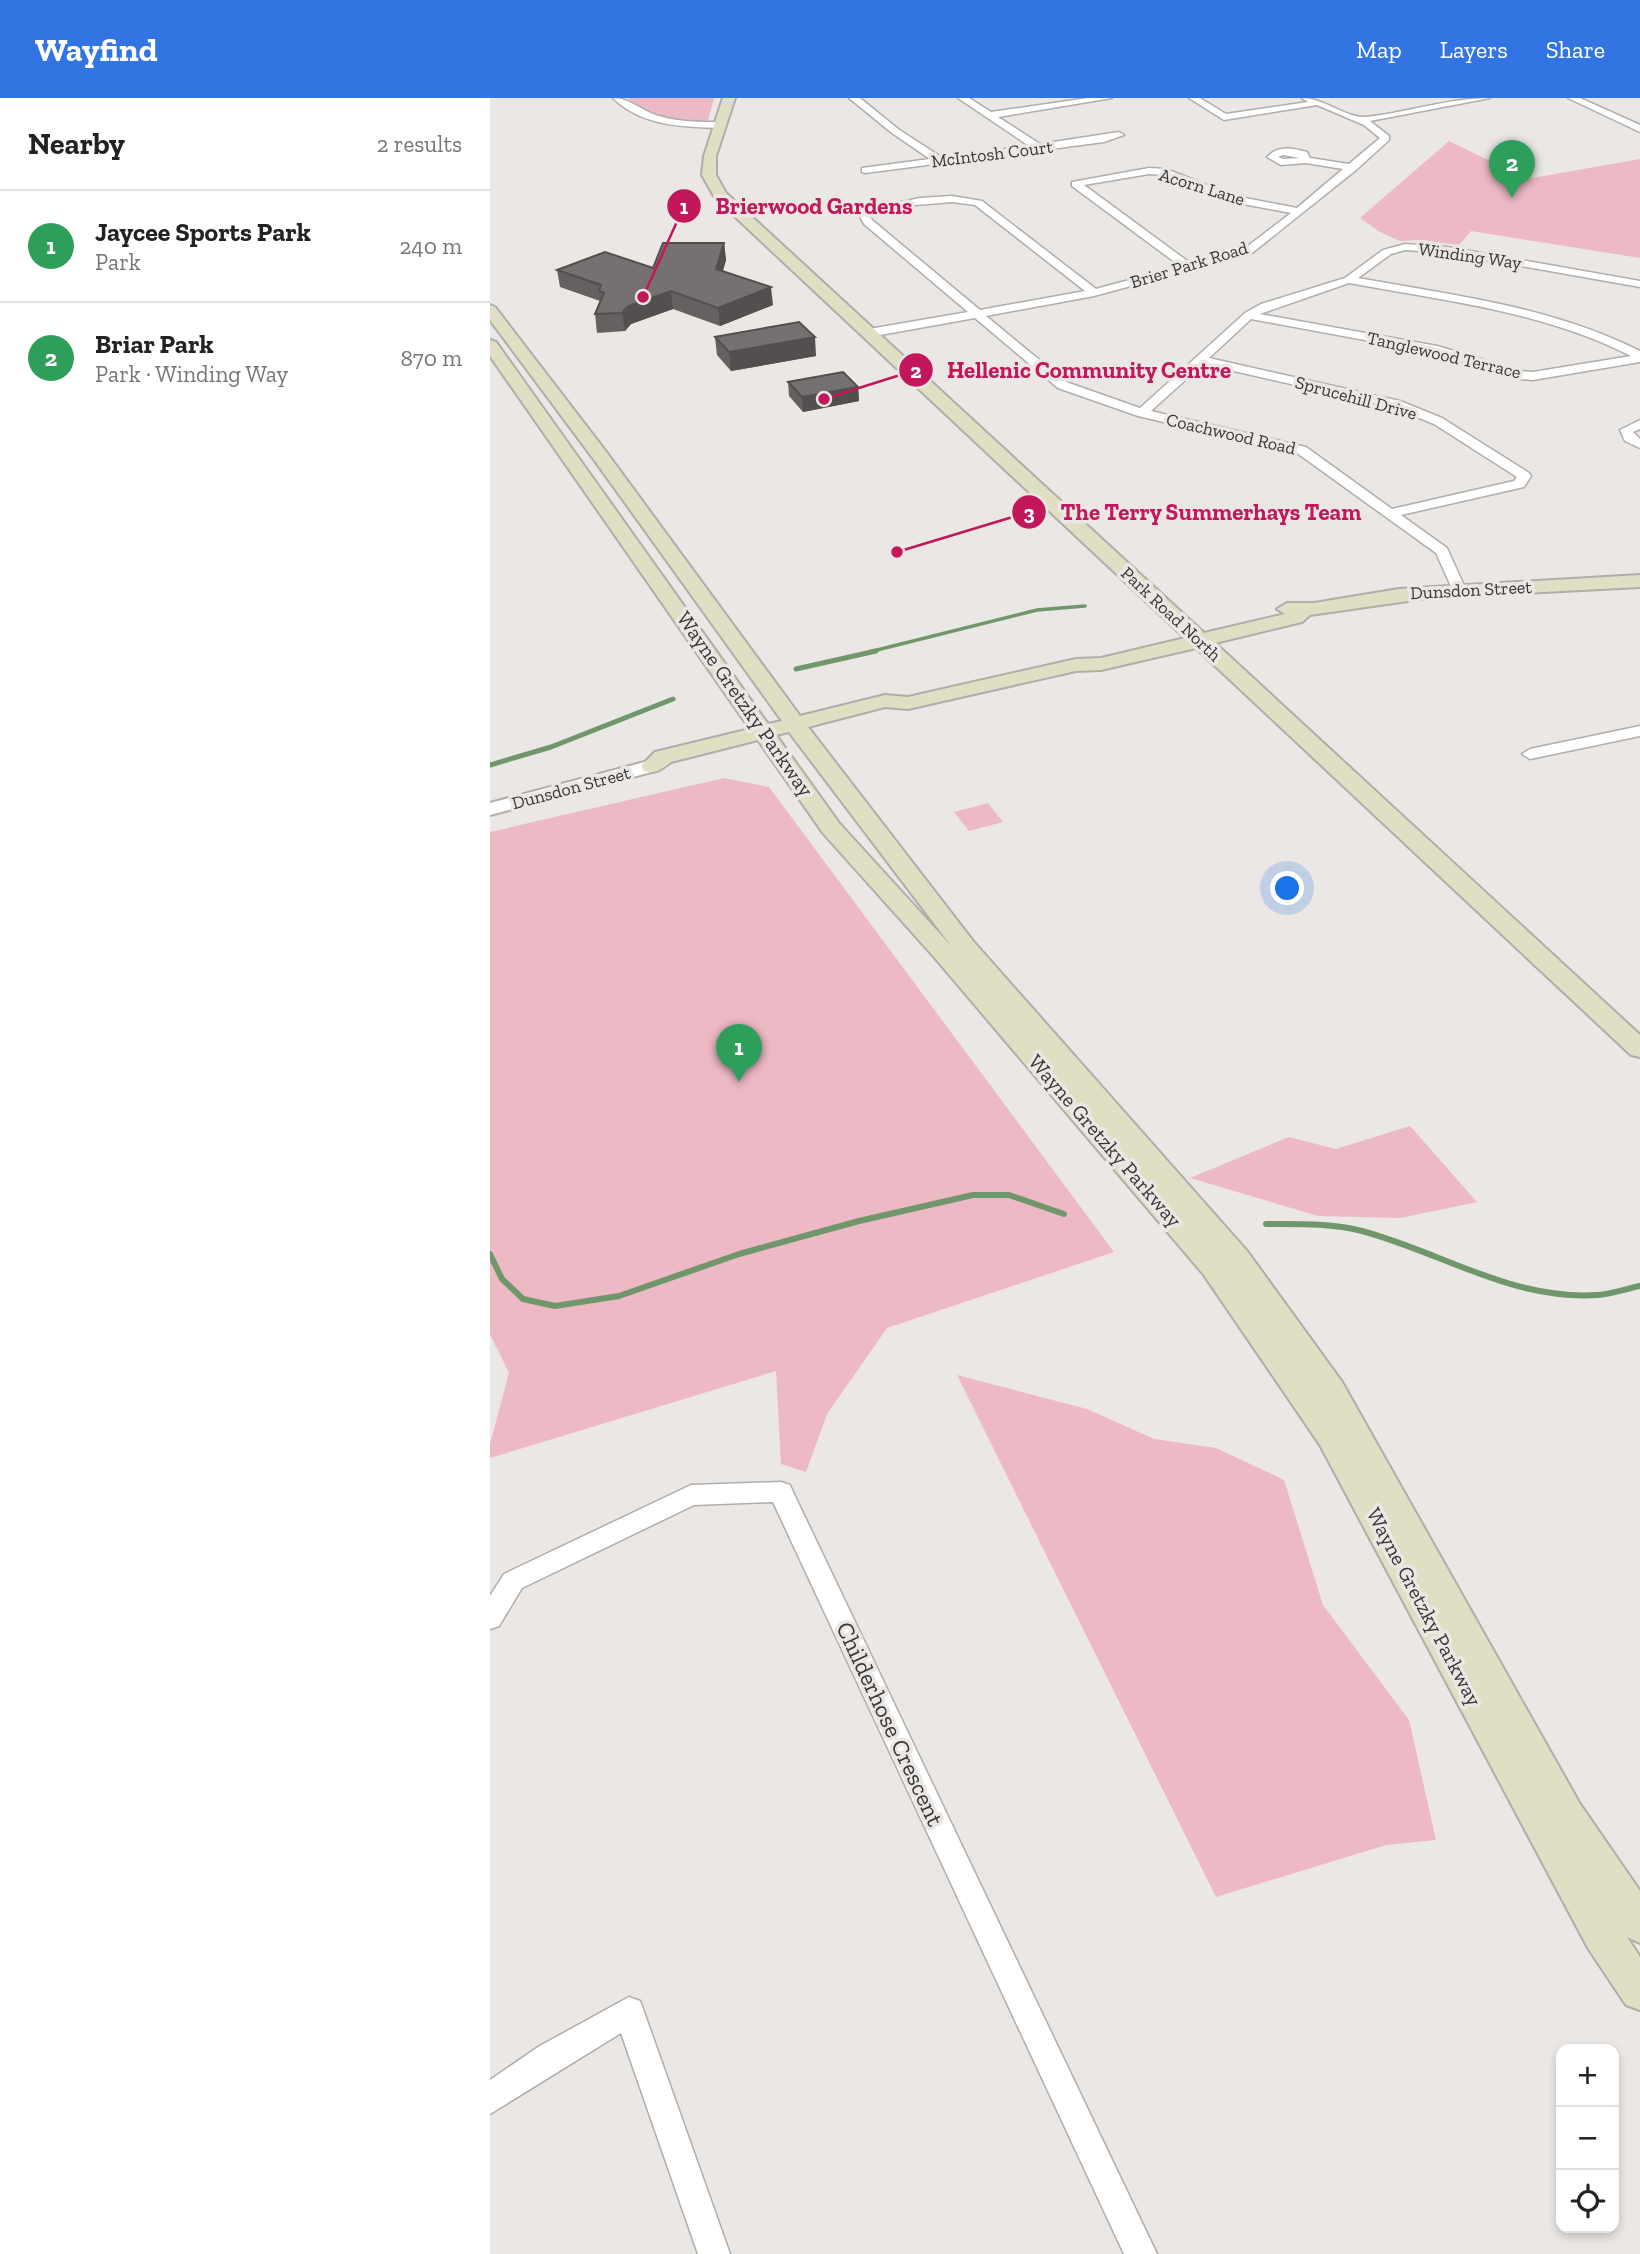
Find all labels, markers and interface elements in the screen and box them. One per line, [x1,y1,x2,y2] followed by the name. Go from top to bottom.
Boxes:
[35,30,158,69] text: Wayfind
[1356,35,1402,64] text: Map
[1440,35,1508,64] text: Layers
[1546,35,1605,64] text: Share
[28,126,125,162] text: Nearby
[377,130,462,158] text: 2 results
[930,136,1055,172] street label: McIntosh Court
[1489,140,1535,198] pin: 2
[1157,164,1247,210] street label: Acorn Lane
[666,184,927,228] callout: Brierwood Gardens
[715,192,913,220] text: Brierwood Gardens
[680,194,689,219] text: 1
[95,216,311,248] text: Jaycee Sports Park
[46,232,56,260] text: 1
[399,232,462,260] text: 240 m
[1128,237,1251,293] street label: Brier Park Road
[1417,238,1524,274] street label: Winding Way
[95,248,141,276] text: Park
[1365,327,1523,383] street label: Tanglewood Terrace
[95,328,214,360] text: Briar Park
[45,344,57,372] text: 2
[400,344,462,372] text: 870 m
[898,348,1246,392] callout: Hellenic Community Centre
[947,356,1231,384] text: Hellenic Community Centre
[910,358,922,383] text: 2
[95,360,288,388] text: Park · Winding Way
[1293,371,1419,425] street label: Sprucehill Drive
[1164,408,1298,460] street label: Coachwood Road
[1012,490,1376,534] callout: The Terry Summerhays Team
[1061,498,1361,526] text: The Terry Summerhays Team
[1023,500,1035,525] text: 3
[1116,562,1226,666] street label: Park Road North
[1410,576,1533,604] street label: Dunsdon Street
[672,606,819,801] street label: Wayne Gretzky Parkway
[509,762,633,814] street label: Dunsdon Street
[1270,871,1304,905] your location
[716,1024,762,1082] pin: 1
[1024,1049,1187,1232] street label: Wayne Gretzky Parkway
[1362,1503,1487,1710] street label: Wayne Gretzky Parkway
[830,1617,951,1831] street label: Childerhose Crescent
[1556,2044,1619,2233] map controls
[1556,2044,1619,2107] button: +
[1556,2107,1619,2170] button: −
[1556,2170,1619,2233] button: locate

